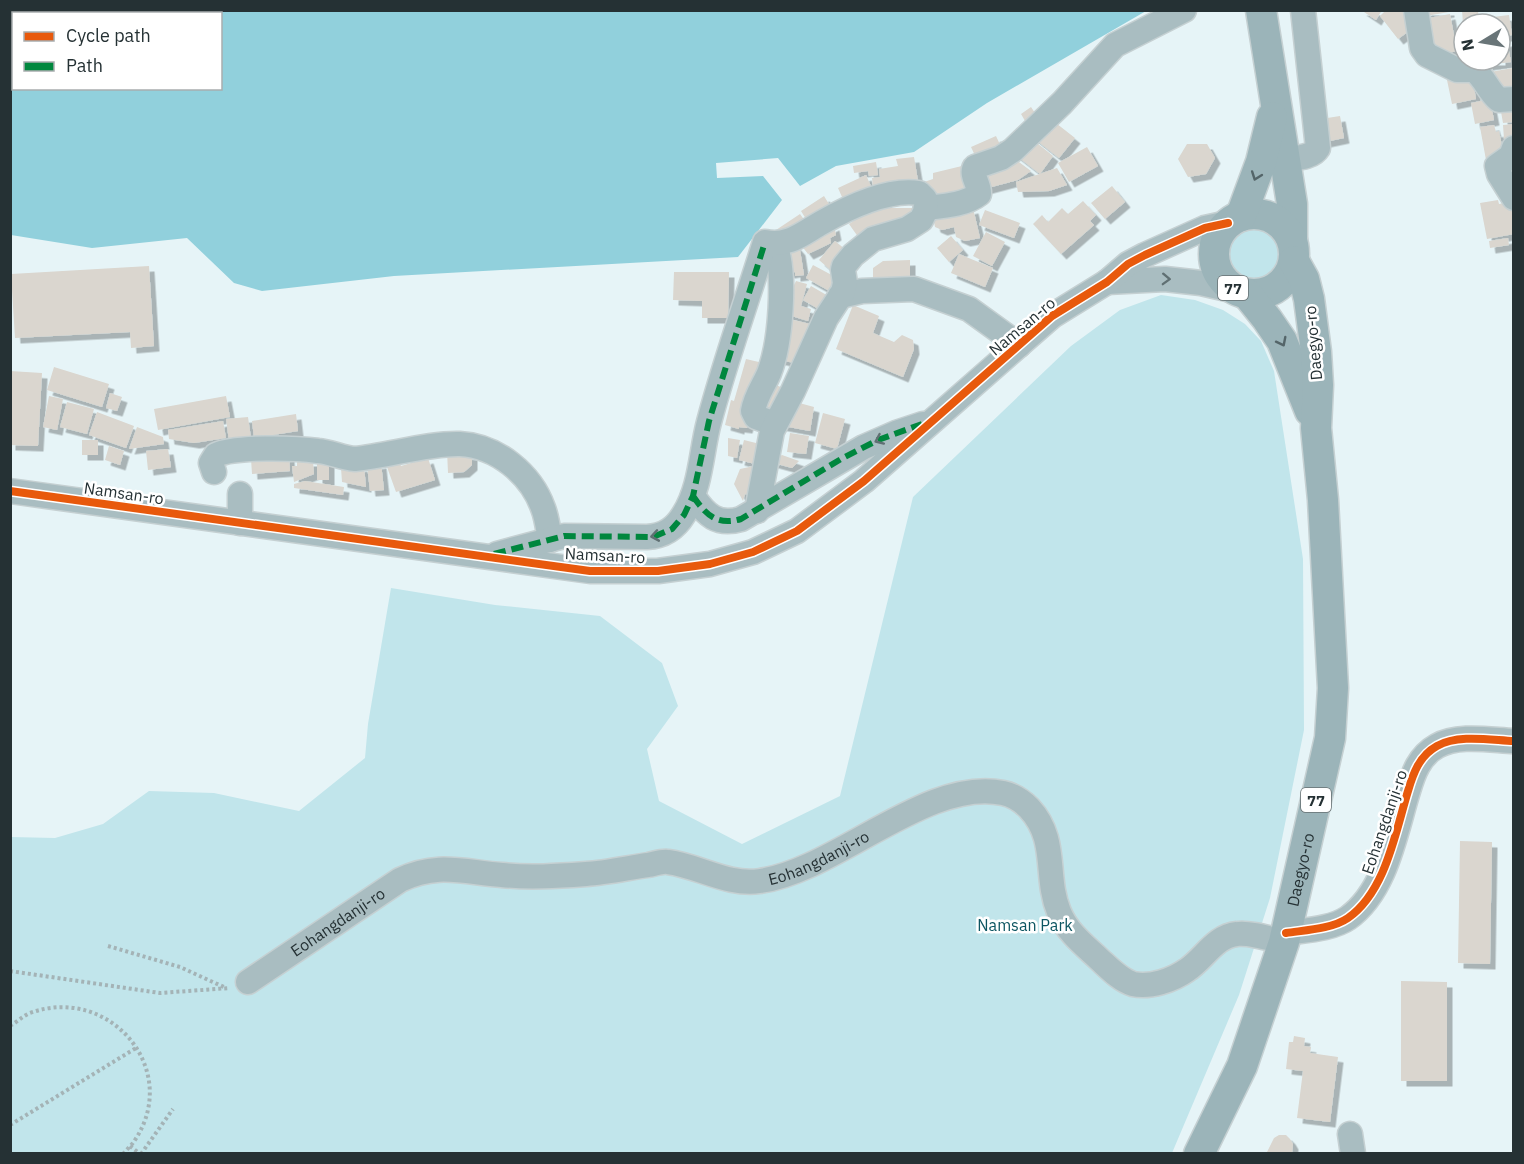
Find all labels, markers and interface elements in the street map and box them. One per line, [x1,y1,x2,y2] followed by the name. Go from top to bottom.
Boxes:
[12,12,222,90] legend
[1452,12,1512,72] north arrow
[66,24,151,47] text: Cycle path
[1456,37,1478,52] text: N
[66,54,103,77] text: Path
[1251,170,1263,181] one-way arrow
[1161,273,1170,286] one-way arrow
[1218,276,1248,300] road number: 77
[985,292,1059,359] street label: Namsan-ro
[1300,305,1326,381] street label: Daegyo-ro
[1274,335,1286,346] one-way arrow
[874,433,885,445] one-way arrow
[83,478,165,509] street label: Namsan-ro
[650,529,659,541] one-way arrow
[564,543,646,567] street label: Namsan-ro
[1357,767,1411,877] street label: Eohangdanji-ro
[1301,788,1331,812] road number: 77
[766,826,873,889] street label: Eohangdanji-ro
[1282,831,1318,908] street label: Daegyo-ro
[287,883,389,961] street label: Eohangdanji-ro
[977,915,1073,935] park label: Namsan Park

